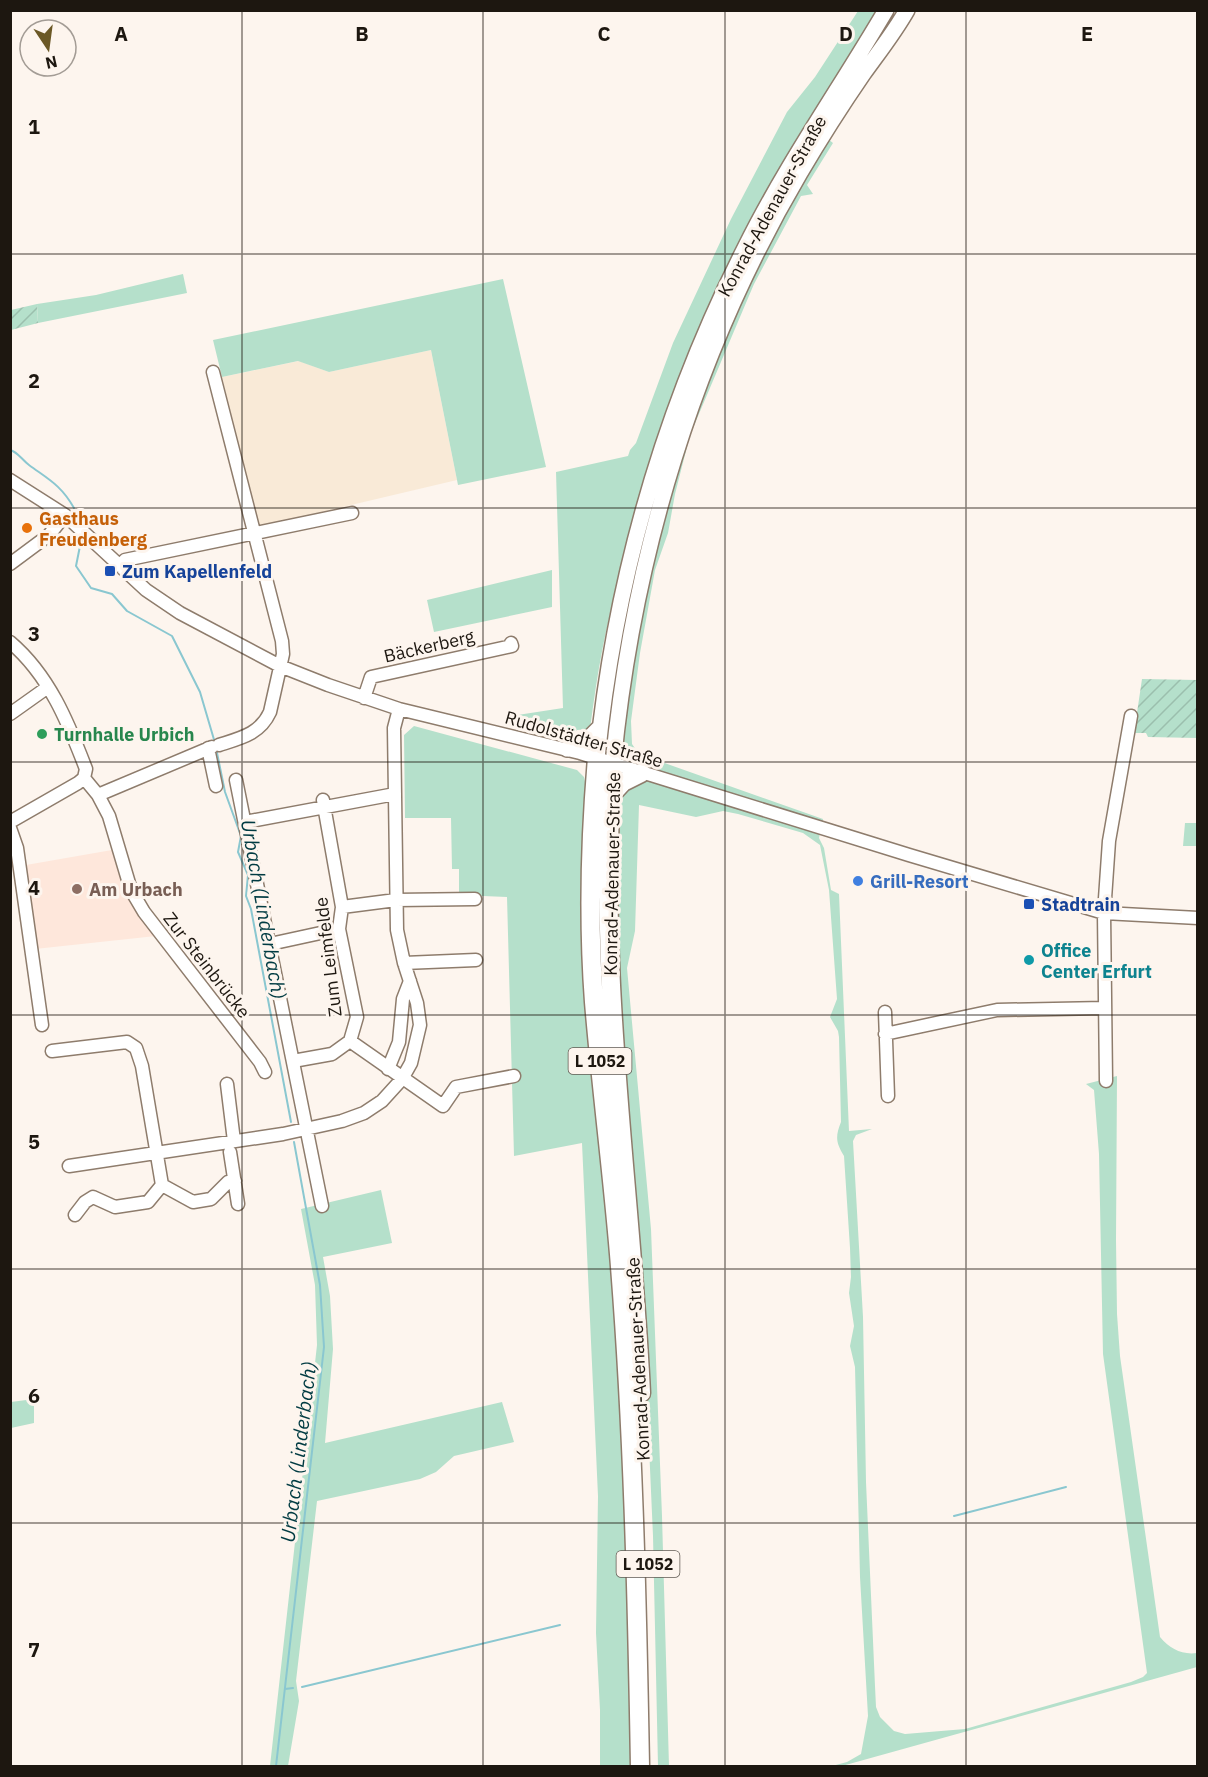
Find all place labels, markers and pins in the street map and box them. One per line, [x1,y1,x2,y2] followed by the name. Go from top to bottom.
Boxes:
[39,507,147,551] place label: Gasthaus Freudenberg
[20,521,34,535] marker: Gasthaus Freudenberg
[122,560,272,583] place label: Zum Kapellenfeld
[103,564,117,578] marker: Zum Kapellenfeld
[54,723,194,746] place label: Turnhalle Urbich
[35,727,49,741] marker: Turnhalle Urbich
[870,870,969,893] place label: Grill-Resort
[851,874,865,888] marker: Grill-Resort
[89,878,183,901] place label: Am Urbach
[70,882,84,896] marker: Am Urbach
[1041,893,1120,916] place label: Stadtrain
[1022,897,1036,911] marker: Stadtrain
[1041,939,1152,983] place label: Office Center Erfurt
[1022,953,1036,967] marker: Office Center Erfurt

